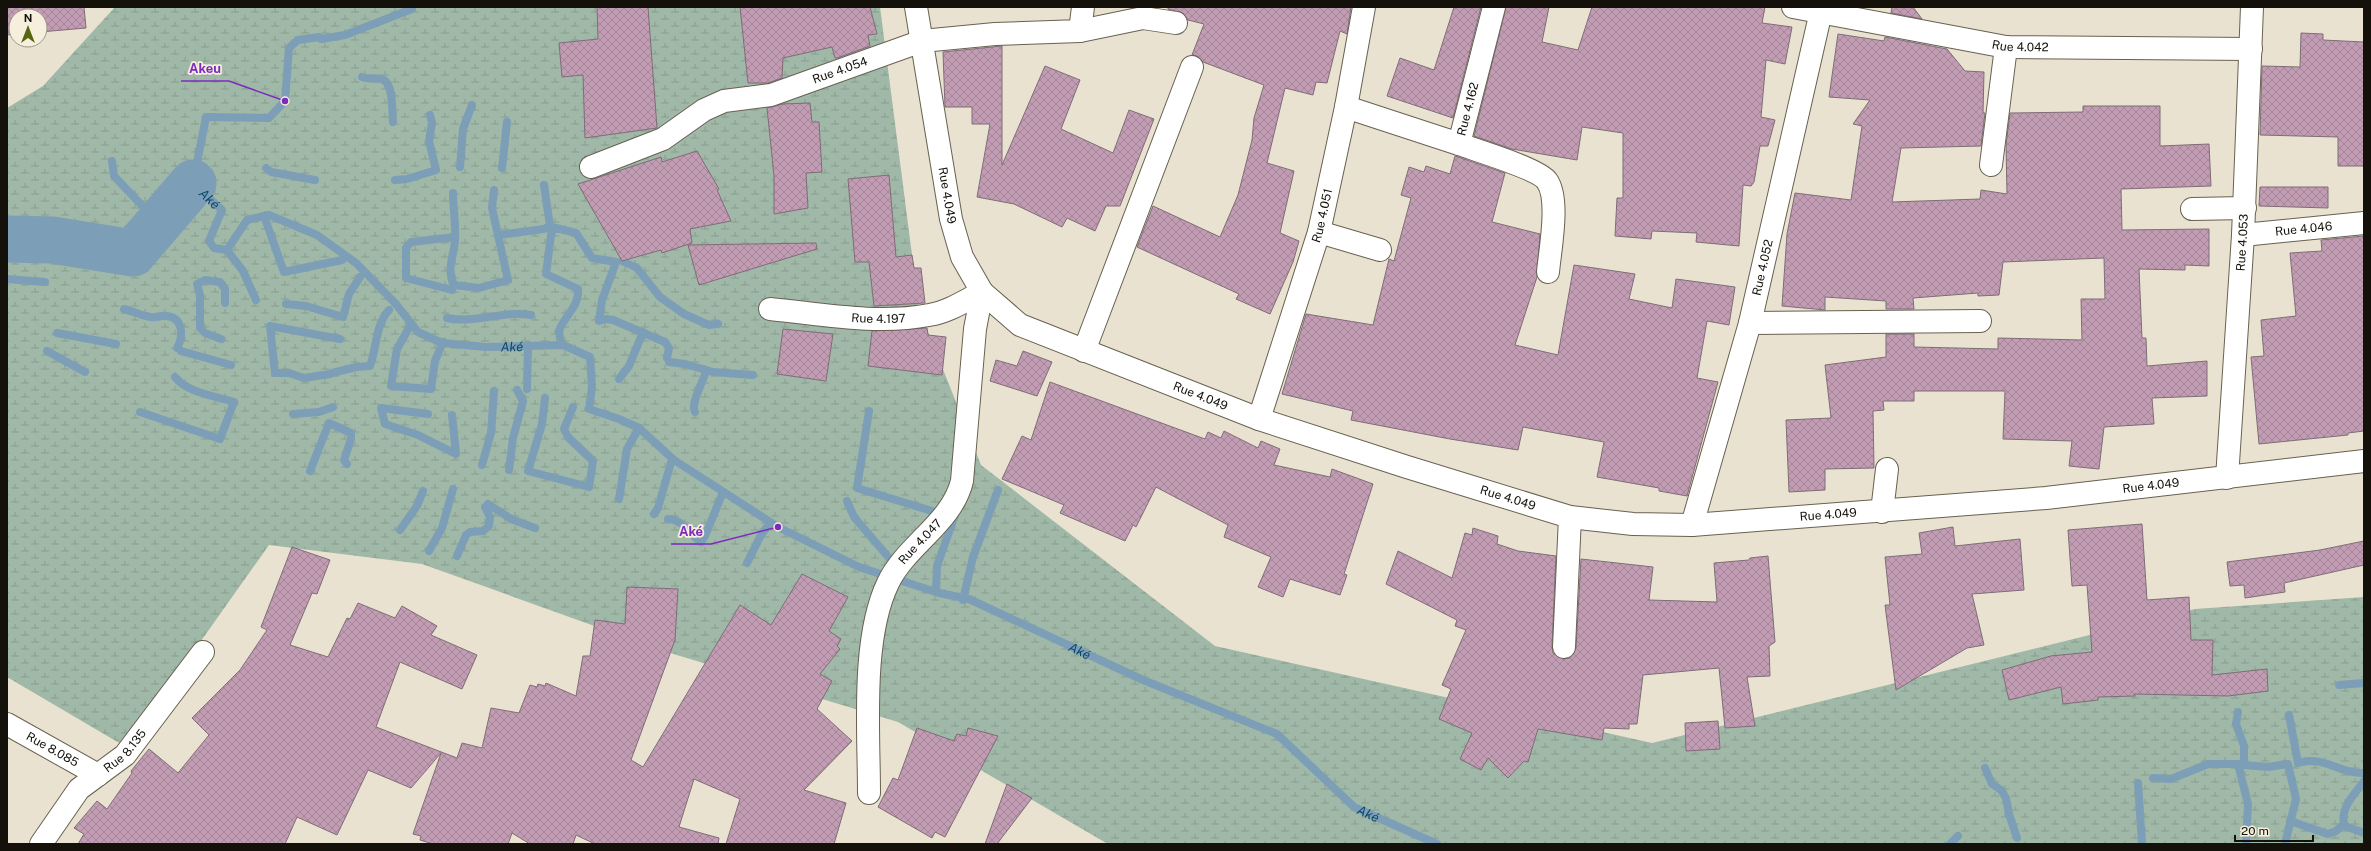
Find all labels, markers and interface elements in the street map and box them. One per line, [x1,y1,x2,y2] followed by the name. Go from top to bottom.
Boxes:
[8,8,48,48] north arrow
[24,12,32,24] text: N
[1991,38,2049,54] street label: Rue 4.042
[811,54,870,87] street label: Rue 4.054
[181,56,229,81] callout: Akeu
[189,61,221,76] text: Akeu
[1454,81,1481,137] street label: Rue 4.162
[936,166,959,226] street label: Rue 4.049
[196,185,223,212] water label: Aké
[1309,187,1335,244] street label: Rue 4.051
[2234,214,2251,272] street label: Rue 4.053
[2275,219,2333,239] street label: Rue 4.046
[1749,238,1776,297] street label: Rue 4.052
[851,311,906,326] street label: Rue 4.197
[500,339,523,354] water label: Aké
[1171,379,1230,413] street label: Rue 4.049
[2122,476,2180,496] street label: Rue 4.049
[1478,483,1537,513] street label: Rue 4.049
[1799,505,1857,524] street label: Rue 4.049
[895,516,945,567] street label: Rue 4.047
[671,519,711,544] callout: Aké
[679,524,703,539] text: Aké
[1066,639,1093,662] water label: Aké
[101,726,149,775] street label: Rue 8.135
[24,729,81,770] street label: Rue 8.085
[1355,802,1382,825] water label: Aké
[2235,817,2313,843] scale bar
[2241,824,2269,838] text: 20 m

